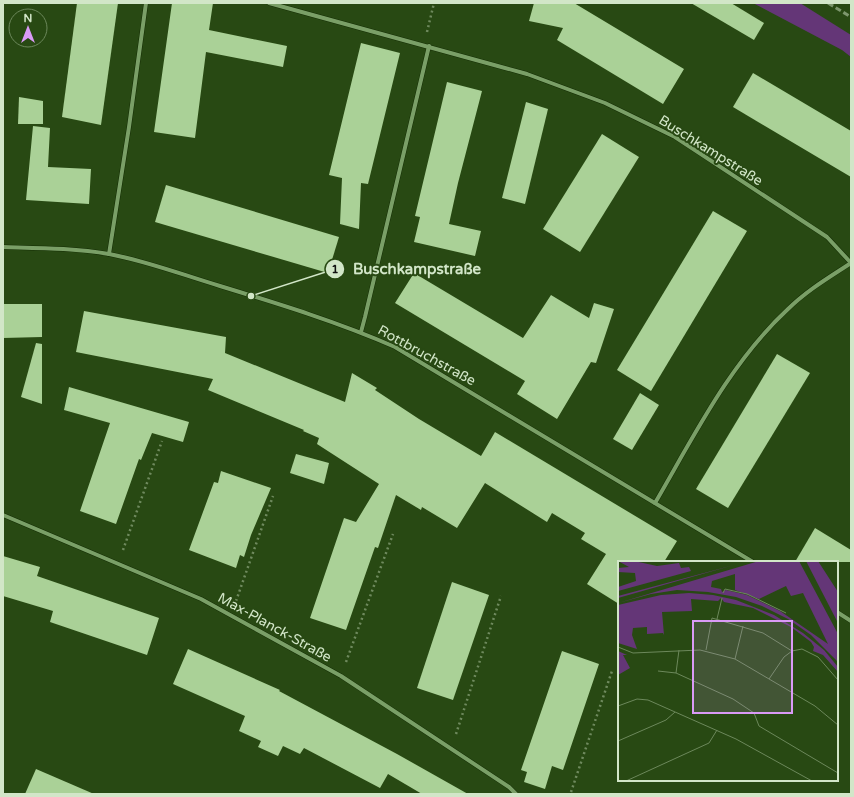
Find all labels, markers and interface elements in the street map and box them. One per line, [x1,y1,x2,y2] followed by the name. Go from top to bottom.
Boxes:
[8,8,48,48] north arrow
[24,12,32,25] text: N
[656,112,766,189] street label: Buschkampstraße
[325,255,490,282] callout: Buschkampstraße
[353,260,482,279] text: Buschkampstraße
[331,262,339,276] text: 1
[375,321,479,389] street label: Rottbruchstraße
[618,561,838,781] inset map
[215,589,335,666] street label: Max-Planck-Straße

